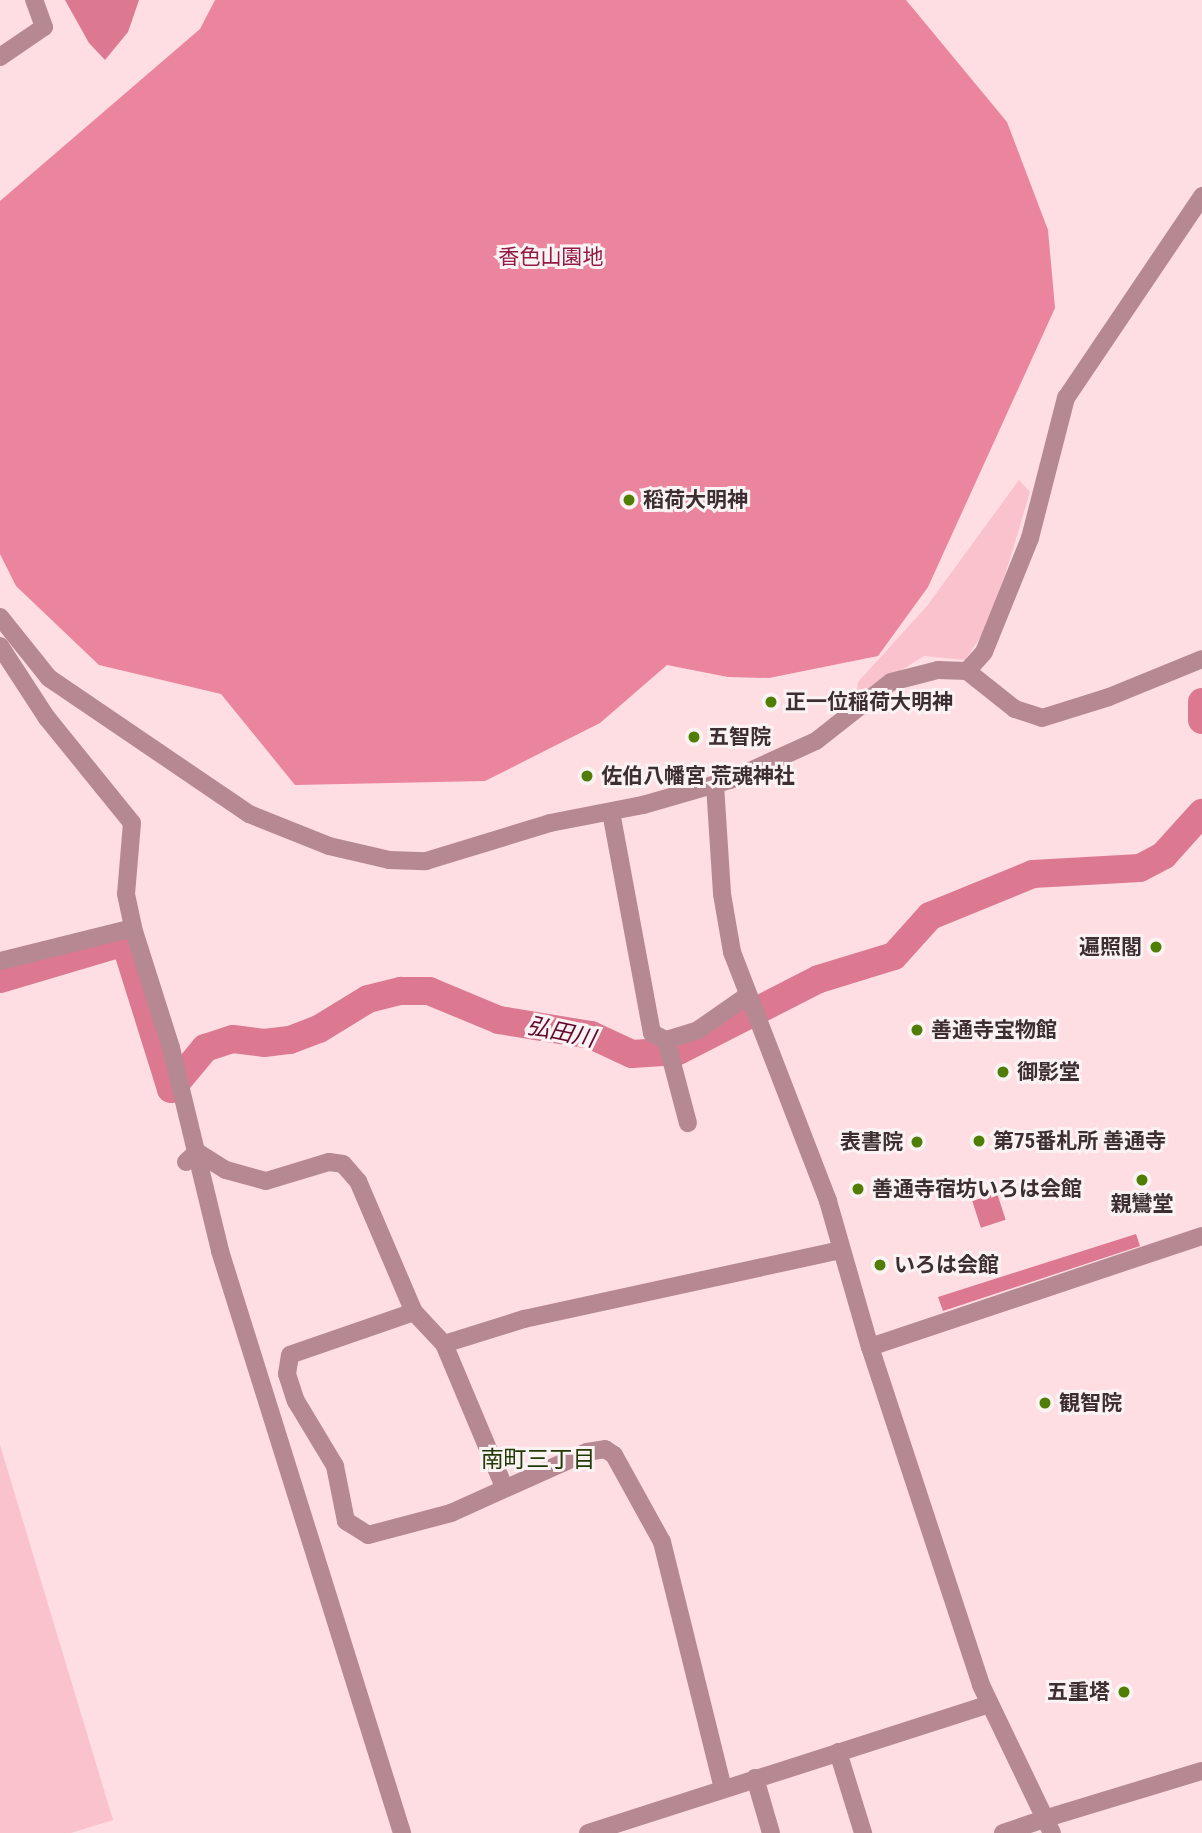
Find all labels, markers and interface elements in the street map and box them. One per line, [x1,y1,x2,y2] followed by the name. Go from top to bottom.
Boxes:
[499,244,603,270] park label: 香色山園地
[643,487,748,513] place label: 稻荷大明神
[621,492,637,508] marker: 稻荷大明神
[785,689,953,715] place label: 正一位稲荷大明神
[763,694,779,710] marker: 正一位稲荷大明神
[708,724,771,750] place label: 五智院
[686,729,702,745] marker: 五智院
[601,763,795,789] place label: 佐伯八幡宮 荒魂神社
[579,768,595,784] marker: 佐伯八幡宮 荒魂神社
[1079,934,1142,960] place label: 遍照閣
[1148,939,1164,955] marker: 遍照閣
[524,1012,598,1054] water label: 弘田川
[931,1017,1057,1043] place label: 善通寺宝物館
[909,1022,925,1038] marker: 善通寺宝物館
[1017,1059,1080,1085] place label: 御影堂
[995,1064,1011,1080] marker: 御影堂
[993,1128,1166,1154] place label: 第75番札所 善通寺
[840,1129,903,1155] place label: 表書院
[971,1133,987,1149] marker: 第75番札所 善通寺
[909,1134,925,1150] marker: 表書院
[1134,1172,1150,1188] marker: 親鸞堂
[872,1176,1082,1202] place label: 善通寺宿坊いろは会館
[850,1181,866,1197] marker: 善通寺宿坊いろは会館
[1111,1191,1173,1217] place label: 親鸞堂
[894,1252,999,1278] place label: いろは会館
[872,1257,888,1273] marker: いろは会館
[1059,1390,1122,1416] place label: 観智院
[1037,1395,1053,1411] marker: 観智院
[481,1446,595,1474] district label: 南町三丁目
[1047,1679,1110,1705] place label: 五重塔
[1116,1684,1132,1700] marker: 五重塔

